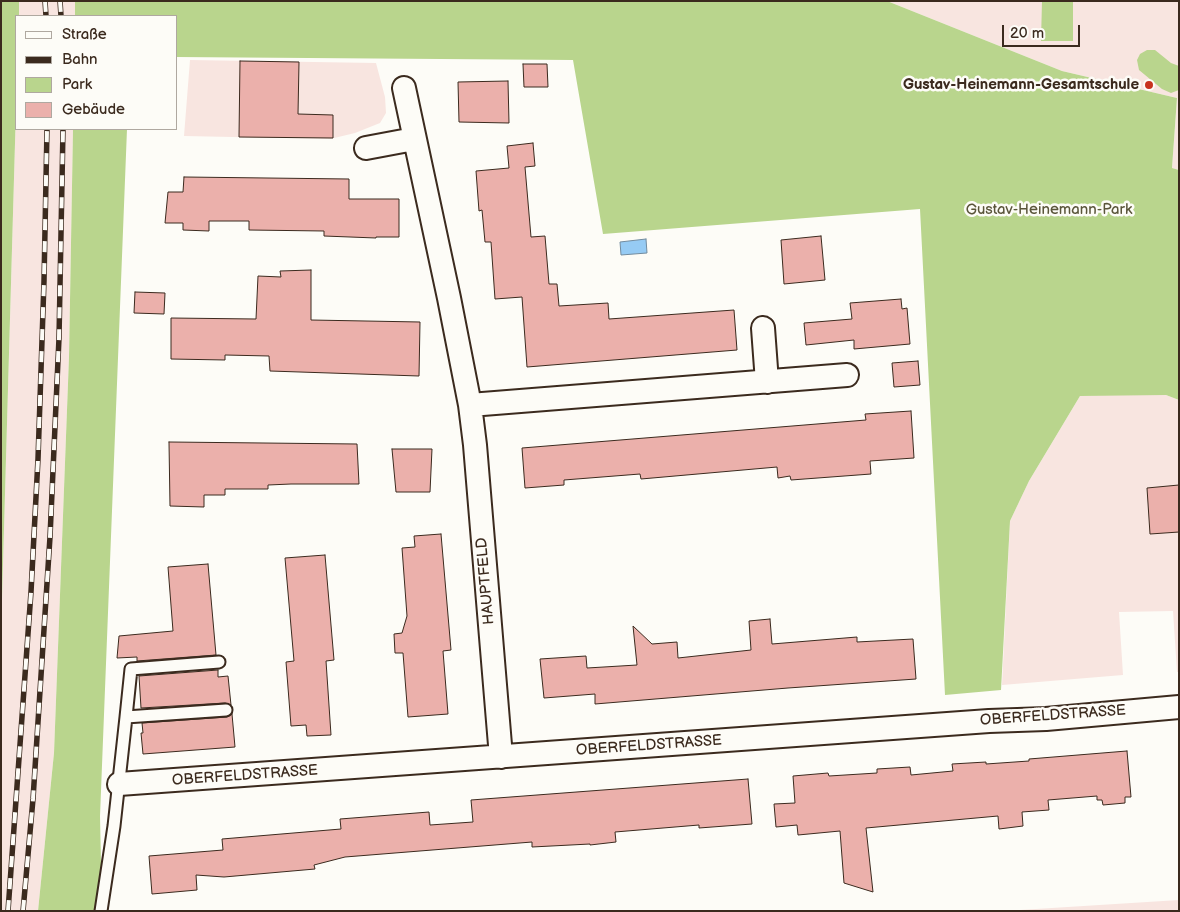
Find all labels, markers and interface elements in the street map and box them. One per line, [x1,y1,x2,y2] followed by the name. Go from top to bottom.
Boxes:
[15,15,178,130] legend
[1005,15,1082,47] scale bar
[1010,24,1044,43] text: 20 m
[62,25,107,44] text: Straße
[62,50,98,69] text: Bahn
[62,75,92,94] text: Park
[903,76,1139,94] place label: Gustav-Heinemann-Gesamtschule
[1143,79,1155,91] marker: Gustav-Heinemann-Gesamtschule
[62,100,125,119] text: Gebäude
[966,201,1132,219] park label: Gustav-Heinemann-Park
[473,537,499,625] street label: HAUPTFELD
[979,702,1127,730] street label: OBERFELDSTRASSE
[575,732,723,760] street label: OBERFELDSTRASSE
[171,762,319,790] street label: OBERFELDSTRASSE

